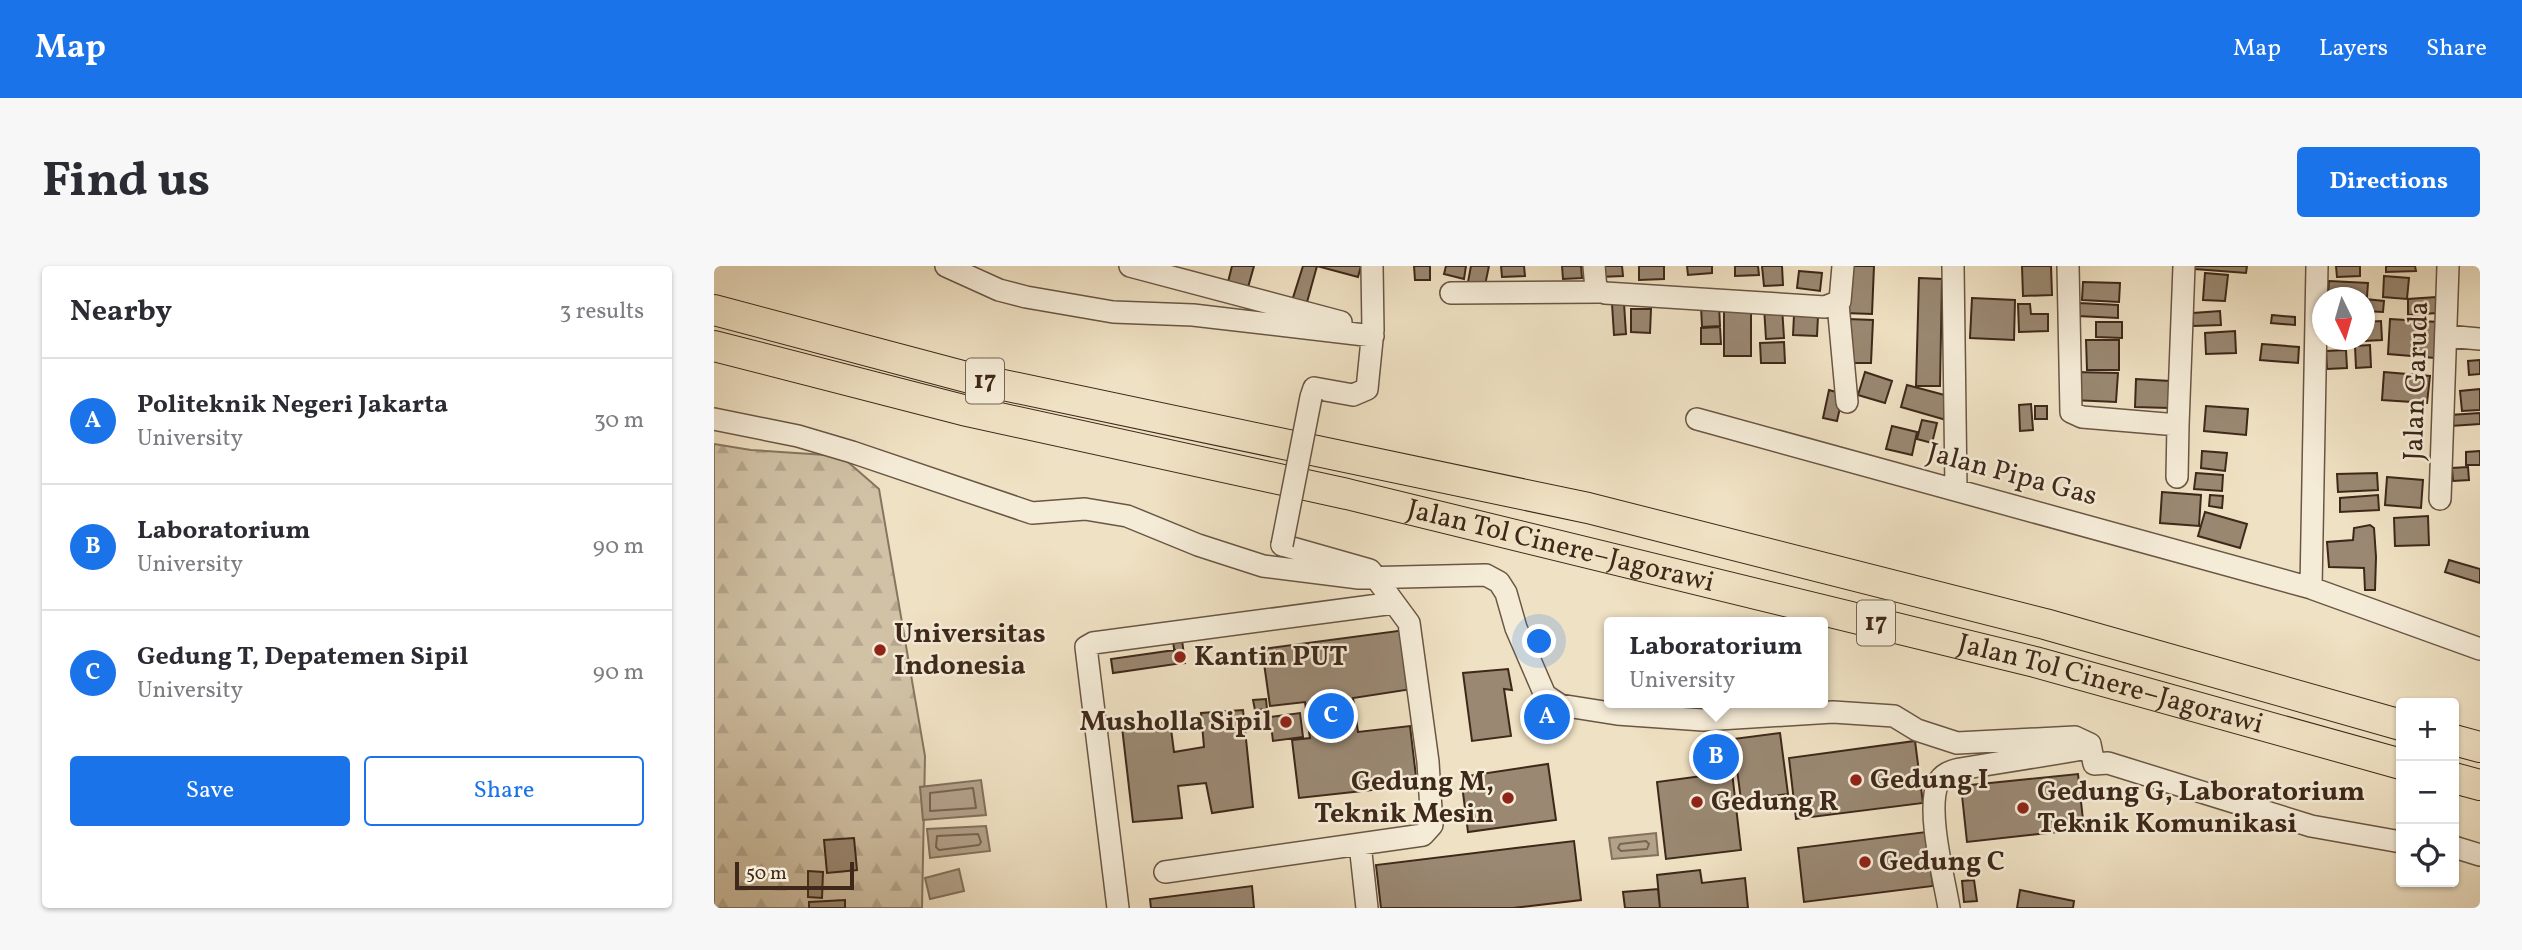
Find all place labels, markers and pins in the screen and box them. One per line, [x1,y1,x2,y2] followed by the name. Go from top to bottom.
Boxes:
[894,615,1046,686] place label: Universitas Indonesia
[1194,638,1348,677] place label: Kantin PUT
[872,642,888,658] marker: Universitas Indonesia
[1172,649,1188,665] marker: Kantin PUT
[1308,690,1354,742] pin: C
[1524,691,1570,743] pin: A
[1079,703,1272,742] place label: Musholla Sipil
[1278,714,1294,730] marker: Musholla Sipil
[1693,731,1739,783] pin: B
[1870,761,1989,800] place label: Gedung I
[1314,763,1494,834] place label: Gedung M, Teknik Mesin
[1848,772,1864,788] marker: Gedung I
[2037,773,2365,844] place label: Gedung G, Laboratorium Teknik Komunikasi
[1711,783,1839,822] place label: Gedung R
[1500,790,1516,806] marker: Gedung M, Teknik Mesin
[1689,794,1705,810] marker: Gedung R
[2015,800,2031,816] marker: Gedung G, Laboratorium Teknik Komunikasi
[1879,843,2005,882] place label: Gedung C
[1857,854,1873,870] marker: Gedung C

